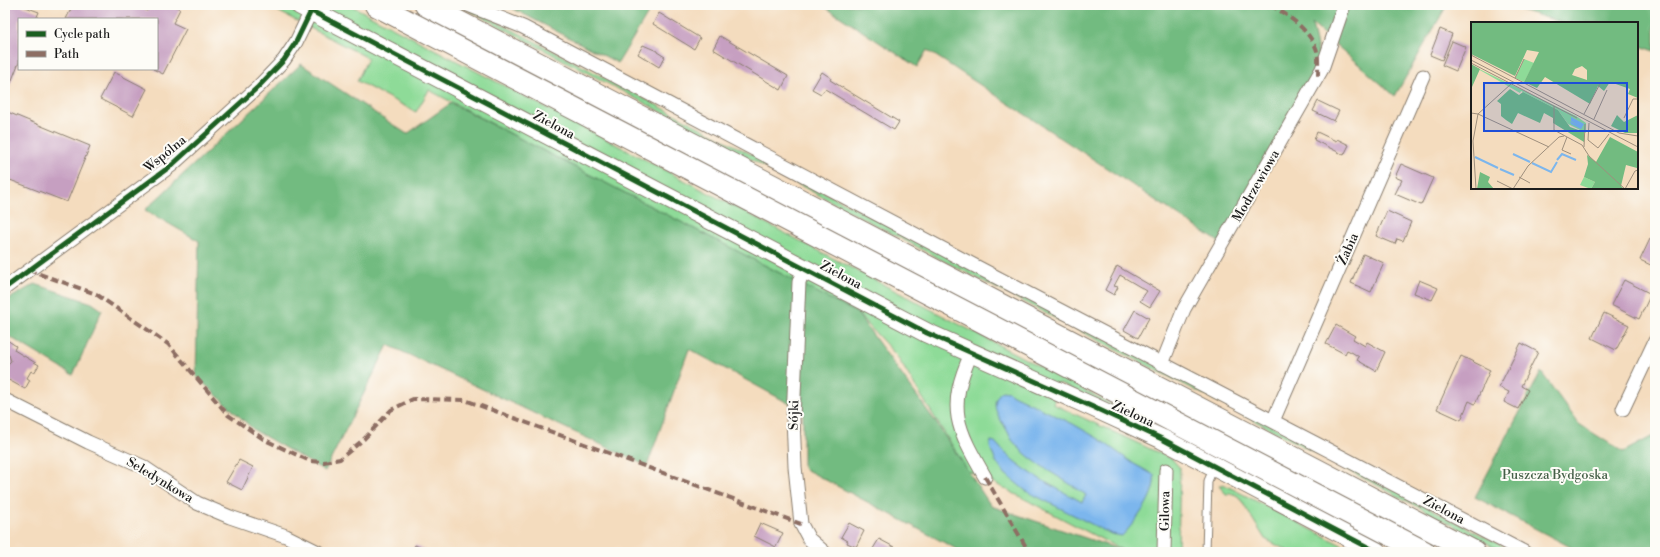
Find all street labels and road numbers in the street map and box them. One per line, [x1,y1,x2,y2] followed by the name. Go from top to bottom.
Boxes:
[530,107,578,143] street label: Zielona
[140,132,190,176] street label: Wspólna
[1229,147,1283,225] street label: Modrzewiowa
[1333,230,1362,267] street label: Żabia
[817,257,865,293] street label: Zielona
[1109,397,1157,431] street label: Zielona
[786,400,802,430] street label: Sójki
[124,454,197,506] street label: Seledynkowa
[1157,490,1173,531] street label: Gilowa
[1420,492,1468,528] street label: Zielona

